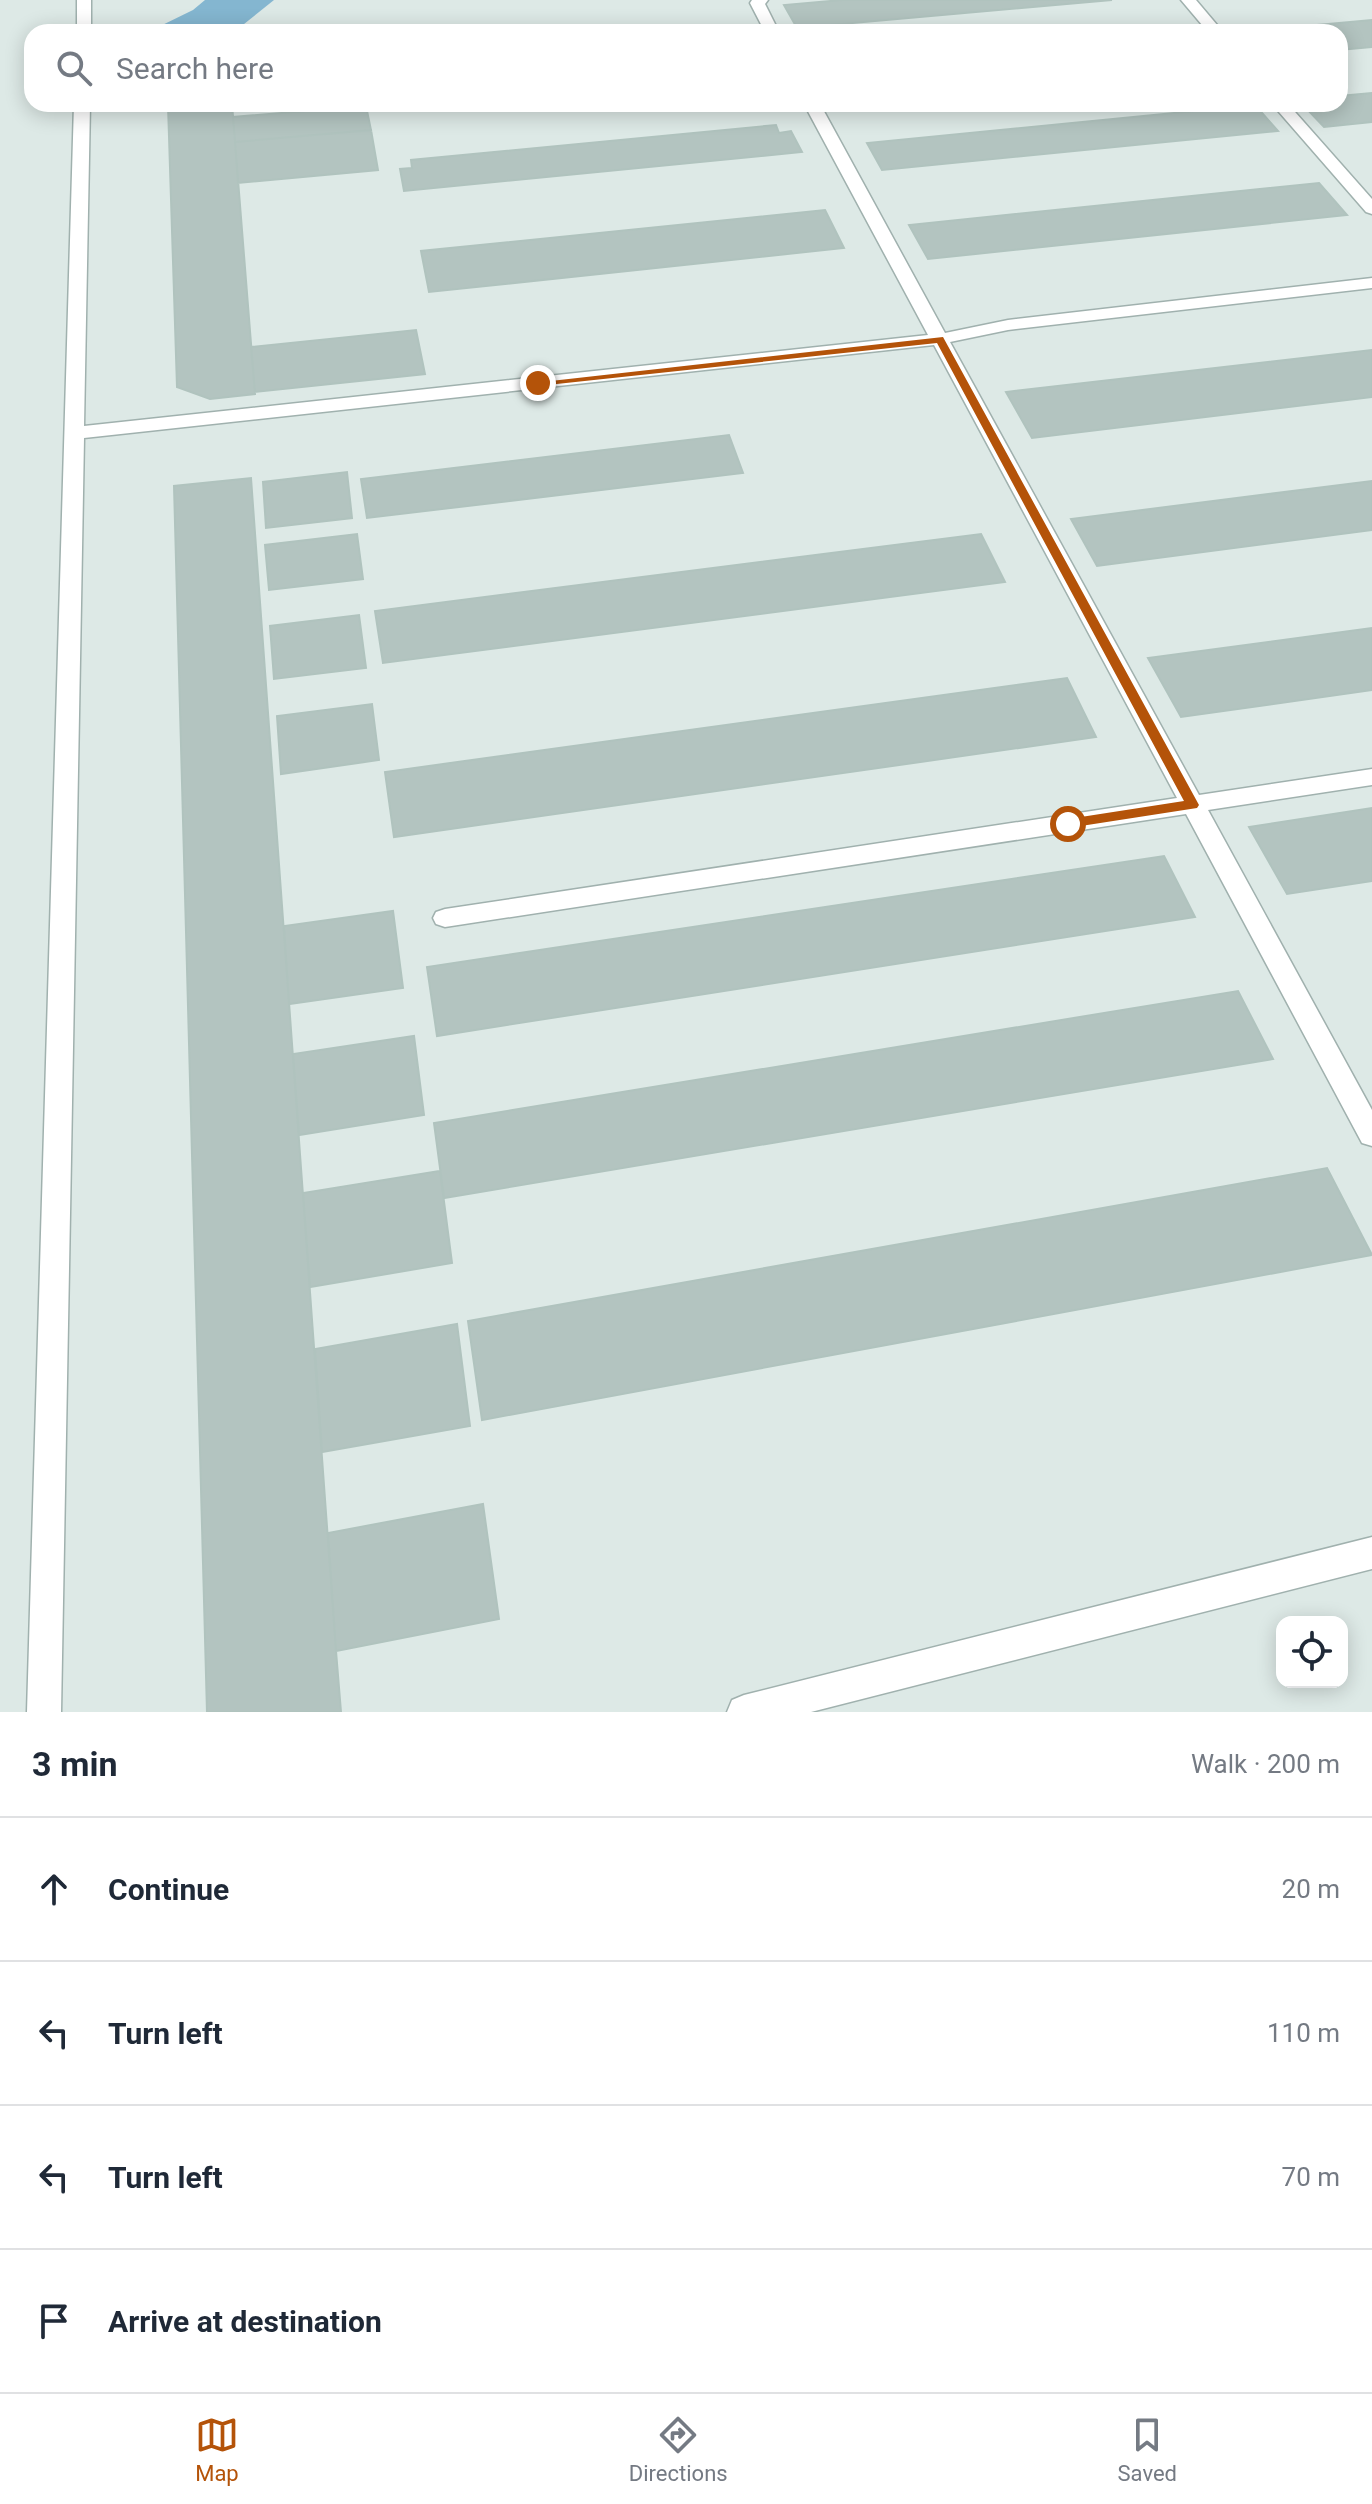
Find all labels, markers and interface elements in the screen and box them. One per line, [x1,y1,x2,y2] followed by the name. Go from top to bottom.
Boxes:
[24,24,1348,112] search box
[52,46,96,90] icon: search
[116,51,274,86] text: Search here
[520,365,556,401] route end
[1050,806,1086,842] route start
[1276,1616,1348,1688] map controls
[1276,1616,1348,1688] button: locate
[32,1744,117,1784] text: 3 min
[1191,1749,1340,1779] text: Walk · 200 m
[32,1867,76,1911] icon: ahead
[108,1872,229,1907] text: Continue
[1282,1874,1340,1904] text: 20 m
[32,2011,76,2055] icon: left
[108,2016,223,2051] text: Turn left
[1267,2018,1340,2048] text: 110 m
[32,2155,76,2199] icon: left
[108,2160,223,2195] text: Turn left
[1282,2162,1340,2192] text: 70 m
[32,2299,76,2343] icon: arrive
[108,2304,382,2339] text: Arrive at destination
[195,2413,239,2486] tab: Map
[629,2413,728,2486] tab: Directions
[1118,2413,1177,2486] tab: Saved

